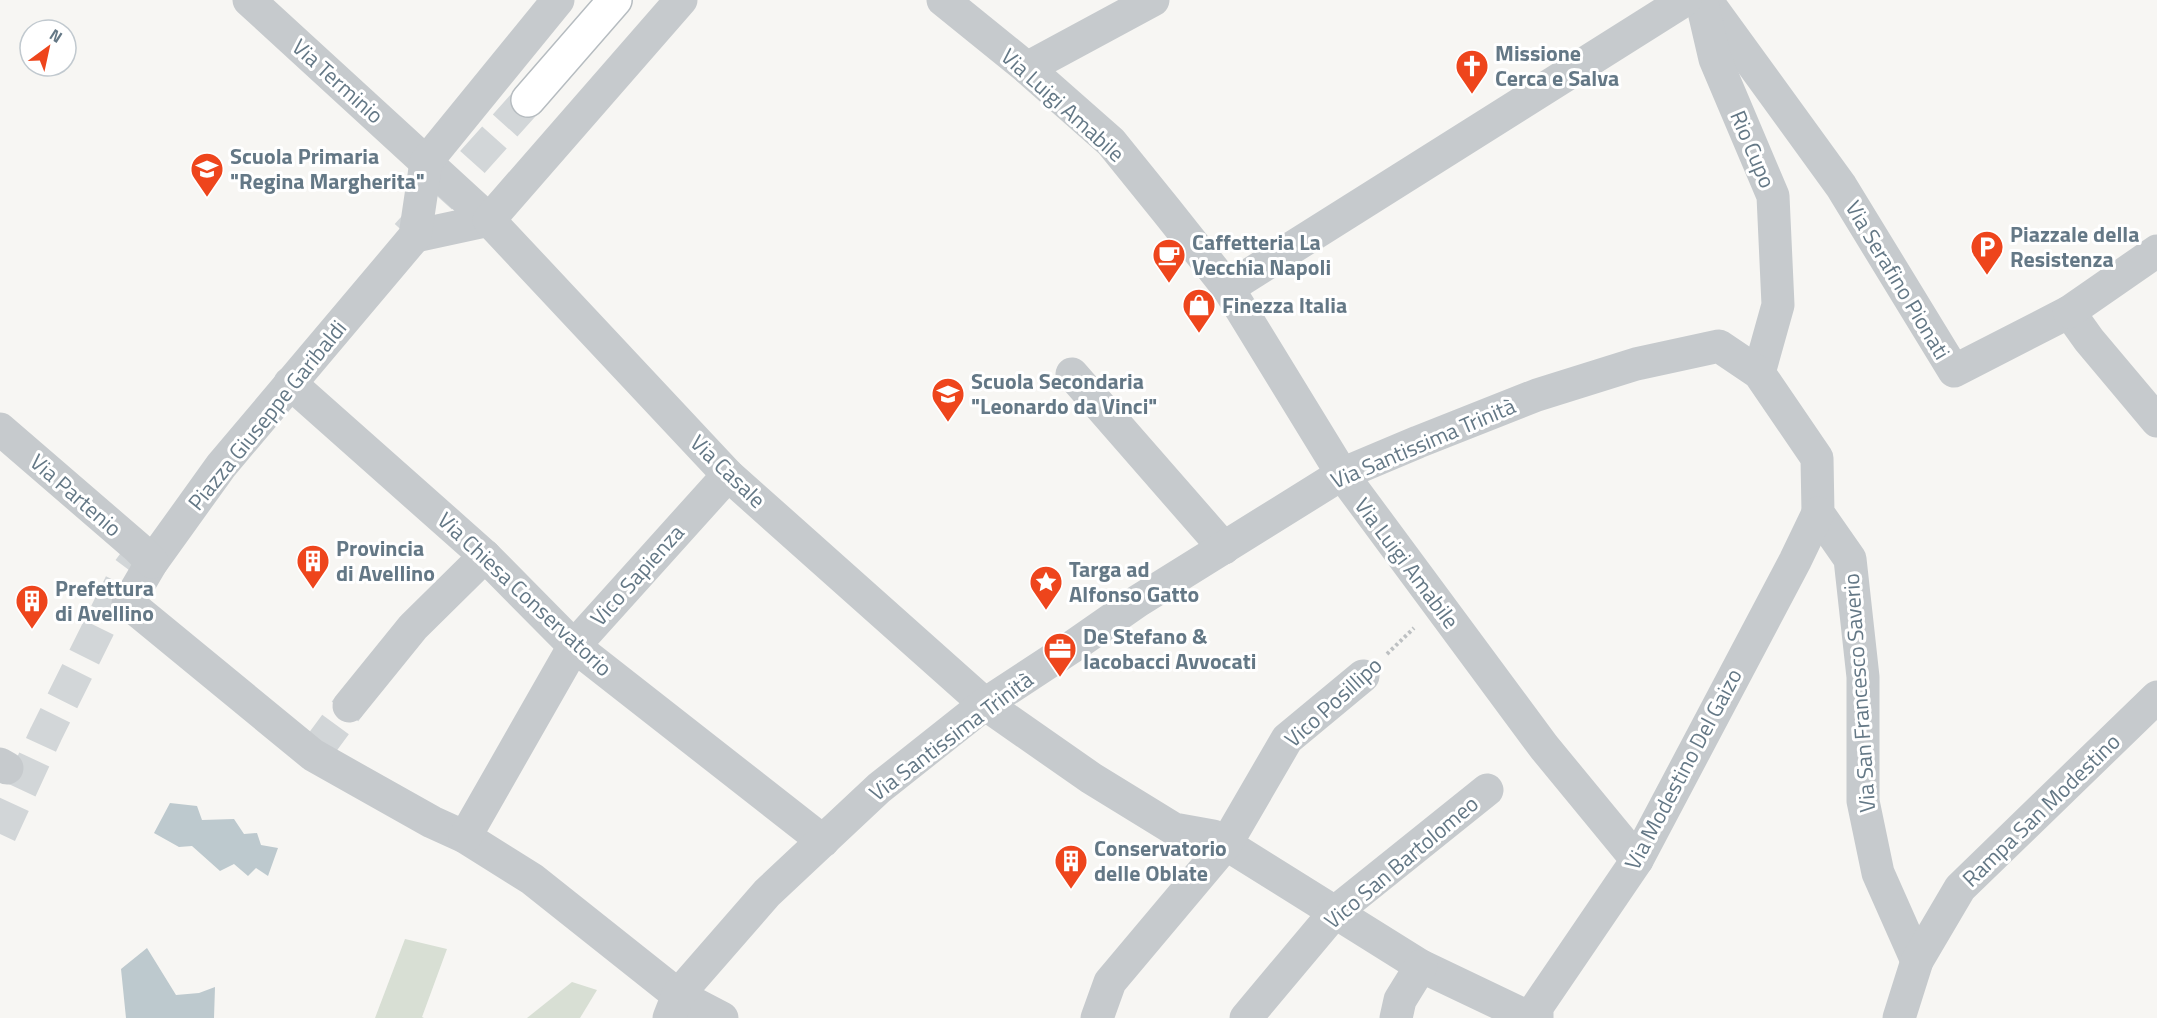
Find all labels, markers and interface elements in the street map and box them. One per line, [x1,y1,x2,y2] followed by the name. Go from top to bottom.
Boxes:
[18,18,78,78] north arrow
[45,22,67,49] text: N
[285,30,391,132] street label: Via Terminio
[1495,36,1619,95] place label: Missione Cerca e Salva
[993,40,1133,170] street label: Via Luigi Amabile
[1454,48,1490,95] church icon: Missione Cerca e Salva
[1721,105,1785,193] street label: Rio Cupo
[230,139,425,198] place label: Scuola Primaria "Regina Margherita"
[189,151,225,198] school or university icon: Scuola Primaria "Regina Margherita"
[1837,194,1959,366] street label: Via Serafino Pionati
[2010,217,2140,276] place label: Piazzale della Resistenza
[1192,225,1331,284] place label: Caffetteria La Vecchia Napoli
[1969,229,2005,276] parking icon: Piazzale della Resistenza
[1151,237,1187,284] cafe icon: Caffetteria La Vecchia Napoli
[1181,287,1217,334] shop icon: Finezza Italia
[1222,288,1347,322] place label: Finezza Italia
[179,312,355,518] street label: Piazza Giuseppe Garibaldi
[971,364,1157,423] place label: Scuola Secondaria "Leonardo da Vinci"
[930,376,966,423] school or university icon: Scuola Secondaria "Leonardo da Vinci"
[1325,389,1521,497] street label: Via Santissima Trinità
[682,426,774,516] street label: Via Casale
[23,445,129,545] street label: Via Partenio
[1346,490,1468,636] street label: Via Luigi Amabile
[430,504,620,684] street label: Via Chiesa Conservatorio
[582,516,692,634] street label: Vico Sapienza
[336,531,435,590] place label: Provincia di Avellino
[295,543,331,590] building icon: Provincia di Avellino
[1069,552,1199,611] place label: Targa ad Alfonso Gatto
[1028,564,1064,611] place icon: Targa ad Alfonso Gatto
[55,571,154,630] place label: Prefettura di Avellino
[1834,572,1884,814] street label: Via San Francesco Saverio
[14,583,50,630] building icon: Prefettura di Avellino
[1083,619,1256,678] place label: De Stefano & Iacobacci Avvocati
[1042,631,1078,678] office icon: De Stefano & Iacobacci Avvocati
[1277,649,1389,755] street label: Vico Posillipo
[1616,662,1750,876] street label: Via Modestino Del Gaizo
[862,663,1040,809] street label: Via Santissima Trinità
[1954,725,2128,895] street label: Rampa San Modestino
[1316,787,1486,937] street label: Vico San Bartolomeo
[1094,831,1227,890] place label: Conservatorio delle Oblate
[1053,843,1089,890] building icon: Conservatorio delle Oblate

